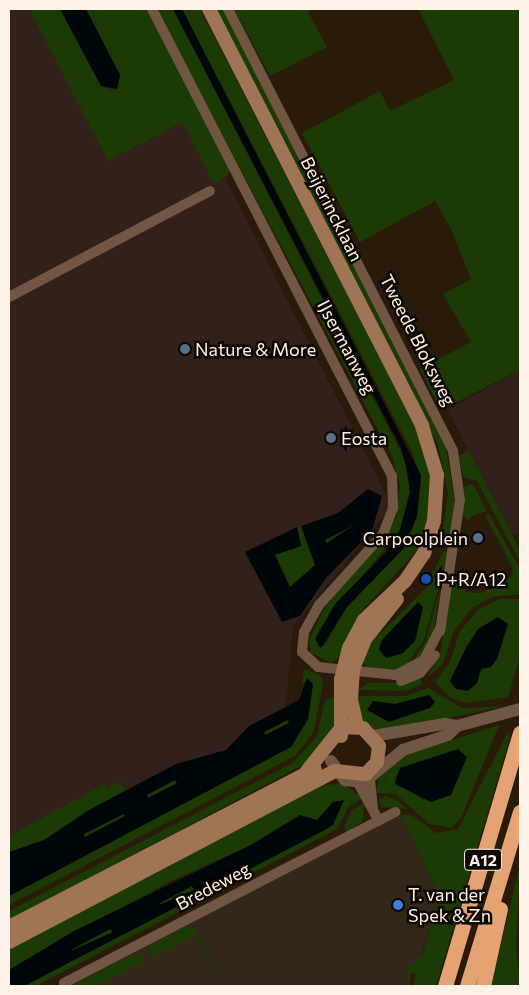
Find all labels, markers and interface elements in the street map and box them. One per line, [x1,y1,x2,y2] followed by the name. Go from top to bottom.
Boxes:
[296,153,368,265] street label: Beijerincklaan
[375,271,461,409] street label: Tweede Bloksweg
[313,296,381,398] street label: IJsermanweg
[195,338,316,360] place label: Nature & More
[179,343,191,355] marker: Nature & More
[341,427,387,449] place label: Eosta
[325,432,337,444] marker: Eosta
[363,527,468,549] place label: Carpoolplein
[472,532,484,544] marker: Carpoolplein
[436,568,506,590] place label: P+R/A12
[420,573,432,585] marker: P+R/A12
[463,846,503,874] road number: A12
[172,857,254,915] street label: Bredeweg
[408,884,491,926] place label: T. van der Spek & Zn
[392,899,404,911] marker: T. van der Spek & Zn

